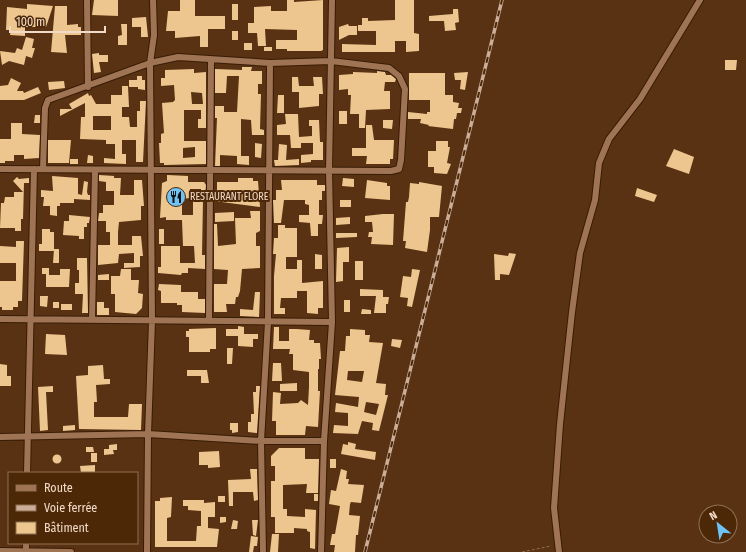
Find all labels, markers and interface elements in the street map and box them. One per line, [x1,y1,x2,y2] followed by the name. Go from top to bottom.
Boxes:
[10,8,105,34] scale bar
[16,15,45,29] text: 100 m
[165,186,187,208] restaurant icon: RESTAURANT FLORE
[190,191,269,203] place label: RESTAURANT FLORE
[8,472,138,544] legend
[44,481,73,495] text: Route
[44,501,97,515] text: Voie ferrée
[698,504,738,544] north arrow
[707,508,719,523] text: N
[44,521,89,535] text: Bâtiment

